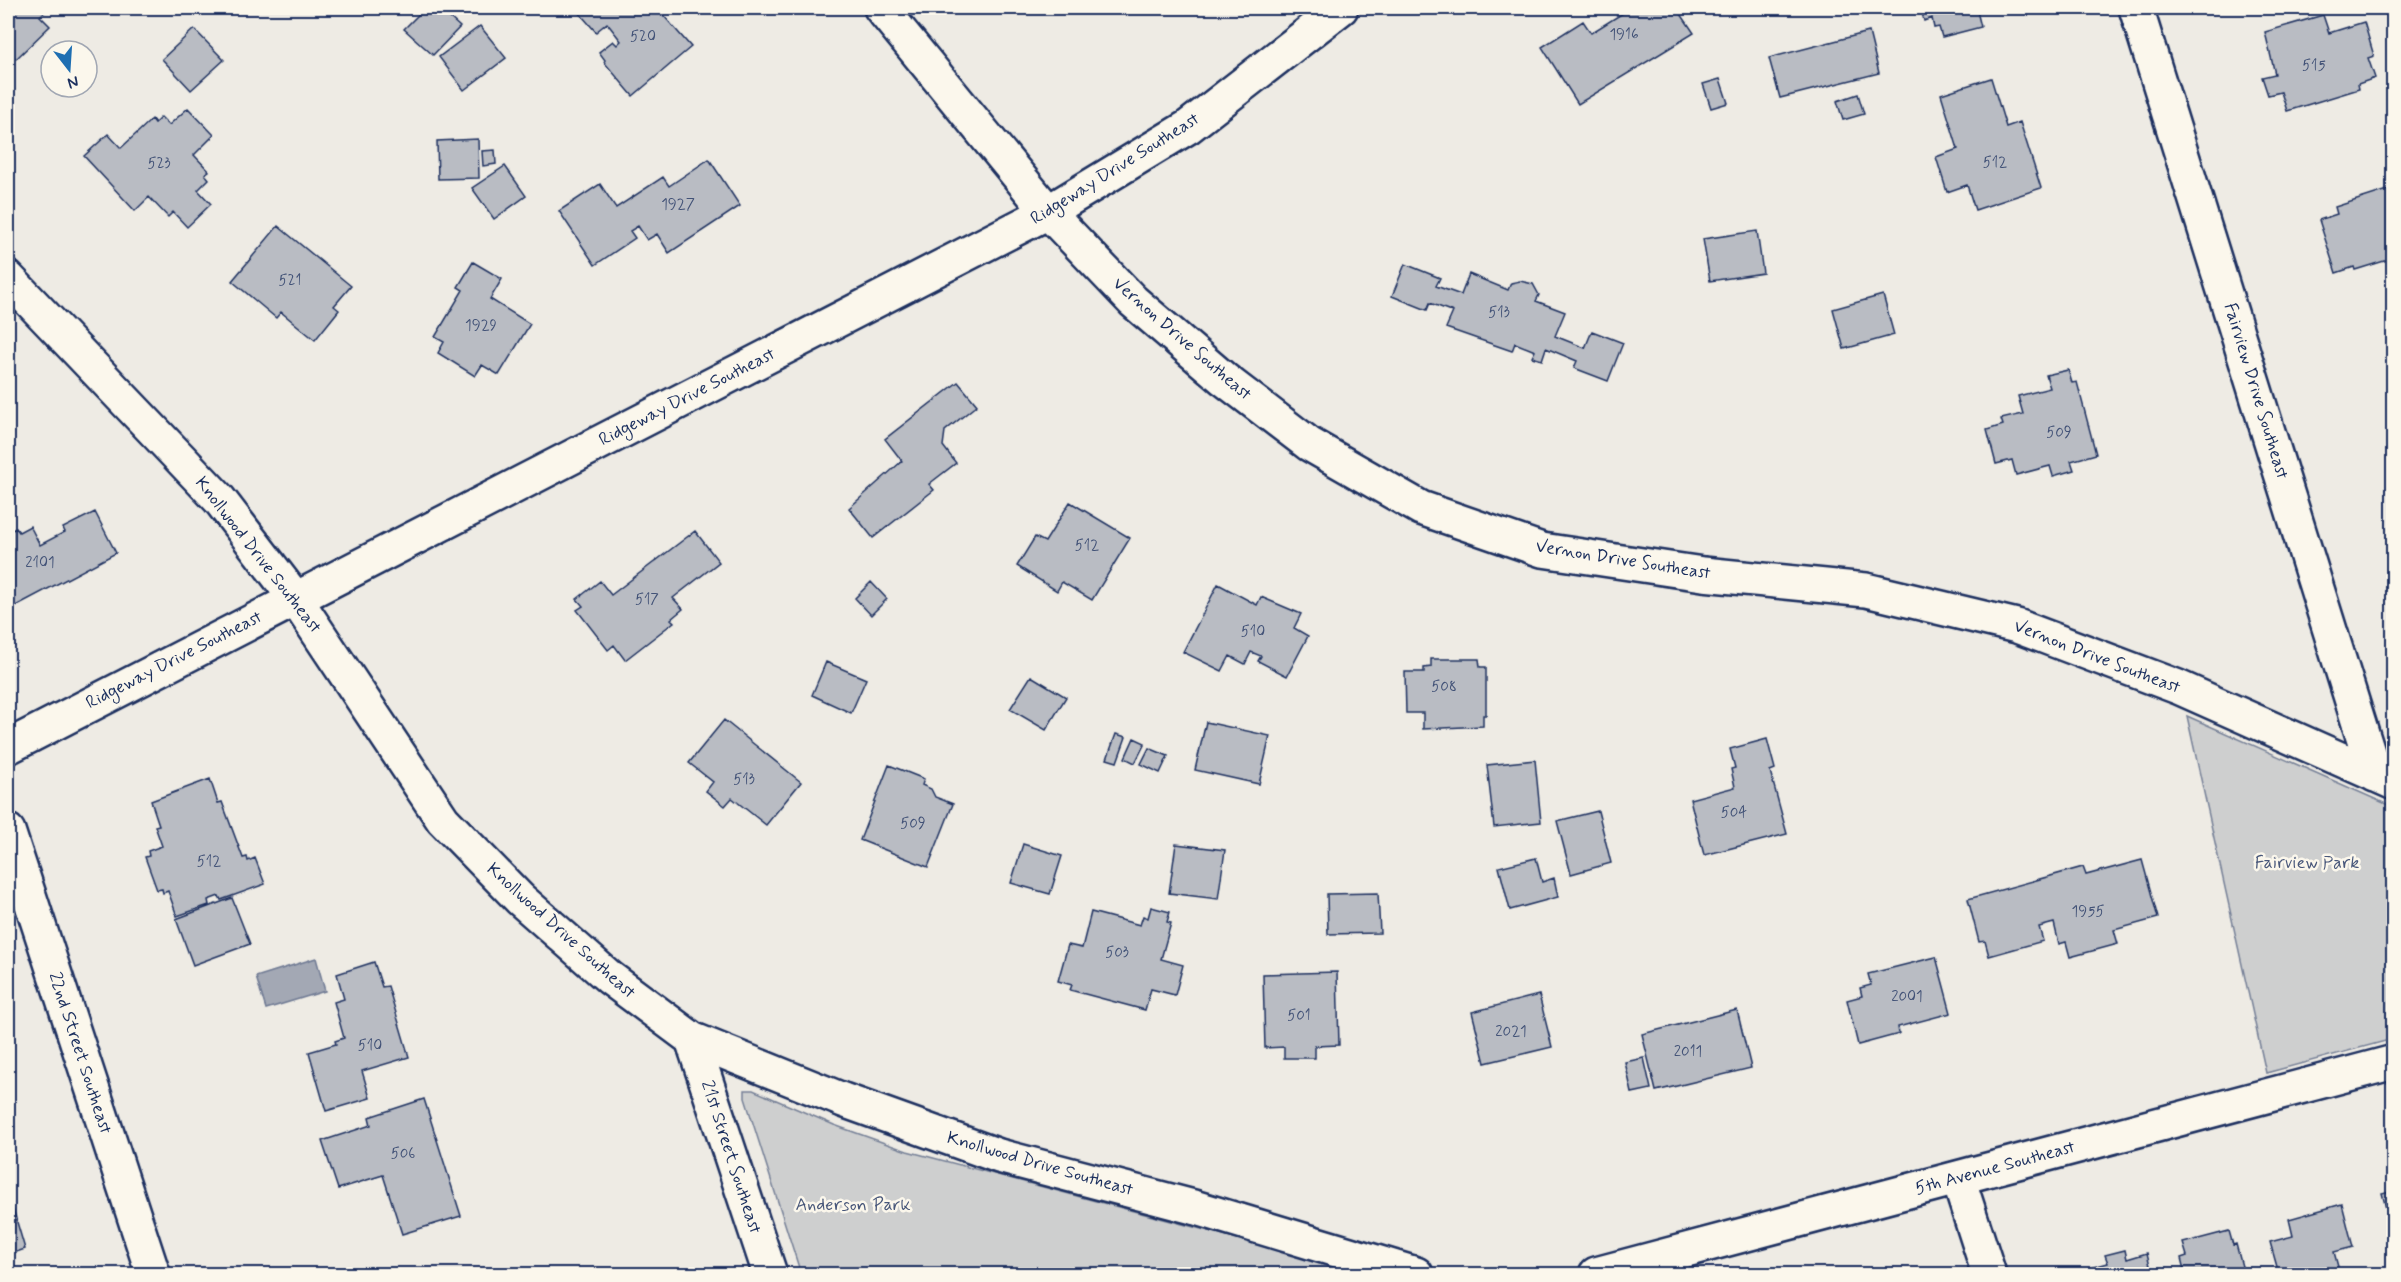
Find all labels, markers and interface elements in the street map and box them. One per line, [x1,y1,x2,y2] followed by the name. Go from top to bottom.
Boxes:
[1609,25,1639,45] house number: 1916
[630,27,656,47] house number: 520
[39,39,99,99] north arrow
[2302,56,2326,76] house number: 515
[65,70,81,94] text: N
[1026,107,1205,232] street label: Ridgeway Drive Southeast
[1983,153,2007,173] house number: 512
[147,154,171,174] house number: 523
[661,195,695,215] house number: 1927
[279,271,301,291] house number: 521
[1107,272,1257,406] street label: Vernon Drive Southeast
[2218,300,2294,483] street label: Fairview Drive Southeast
[1488,303,1510,323] house number: 513
[465,316,497,336] house number: 1929
[595,342,780,453] street label: Ridgeway Drive Southeast
[2046,423,2072,443] house number: 509
[189,472,327,639] street label: Knollwood Drive Southeast
[1534,534,1713,586] street label: Vernon Drive Southeast
[1075,536,1099,556] house number: 512
[25,553,55,573] house number: 2101
[635,590,659,610] house number: 517
[82,605,267,716] street label: Ridgeway Drive Southeast
[2010,614,2184,700] street label: Vernon Drive Southeast
[1241,622,1265,642] house number: 510
[1431,677,1457,697] house number: 508
[733,770,755,790] house number: 513
[1721,803,1747,823] house number: 504
[900,814,926,834] house number: 509
[2255,851,2359,875] park label: Fairview Park
[197,852,221,872] house number: 512
[481,858,641,1005] street label: Knollwood Drive Southeast
[2072,902,2105,922] house number: 1955
[1105,943,1129,963] house number: 503
[42,969,118,1138] street label: 22nd Street Southeast
[1891,987,1923,1007] house number: 2001
[1287,1006,1311,1026] house number: 501
[1495,1022,1527,1042] house number: 2021
[358,1036,382,1056] house number: 510
[1674,1042,1702,1062] house number: 2011
[695,1077,767,1237] street label: 21st Street Southeast
[944,1126,1136,1202] street label: Knollwood Drive Southeast
[1912,1135,2078,1201] street label: 5th Avenue Southeast
[391,1144,415,1164] house number: 506
[795,1193,911,1217] park label: Anderson Park

